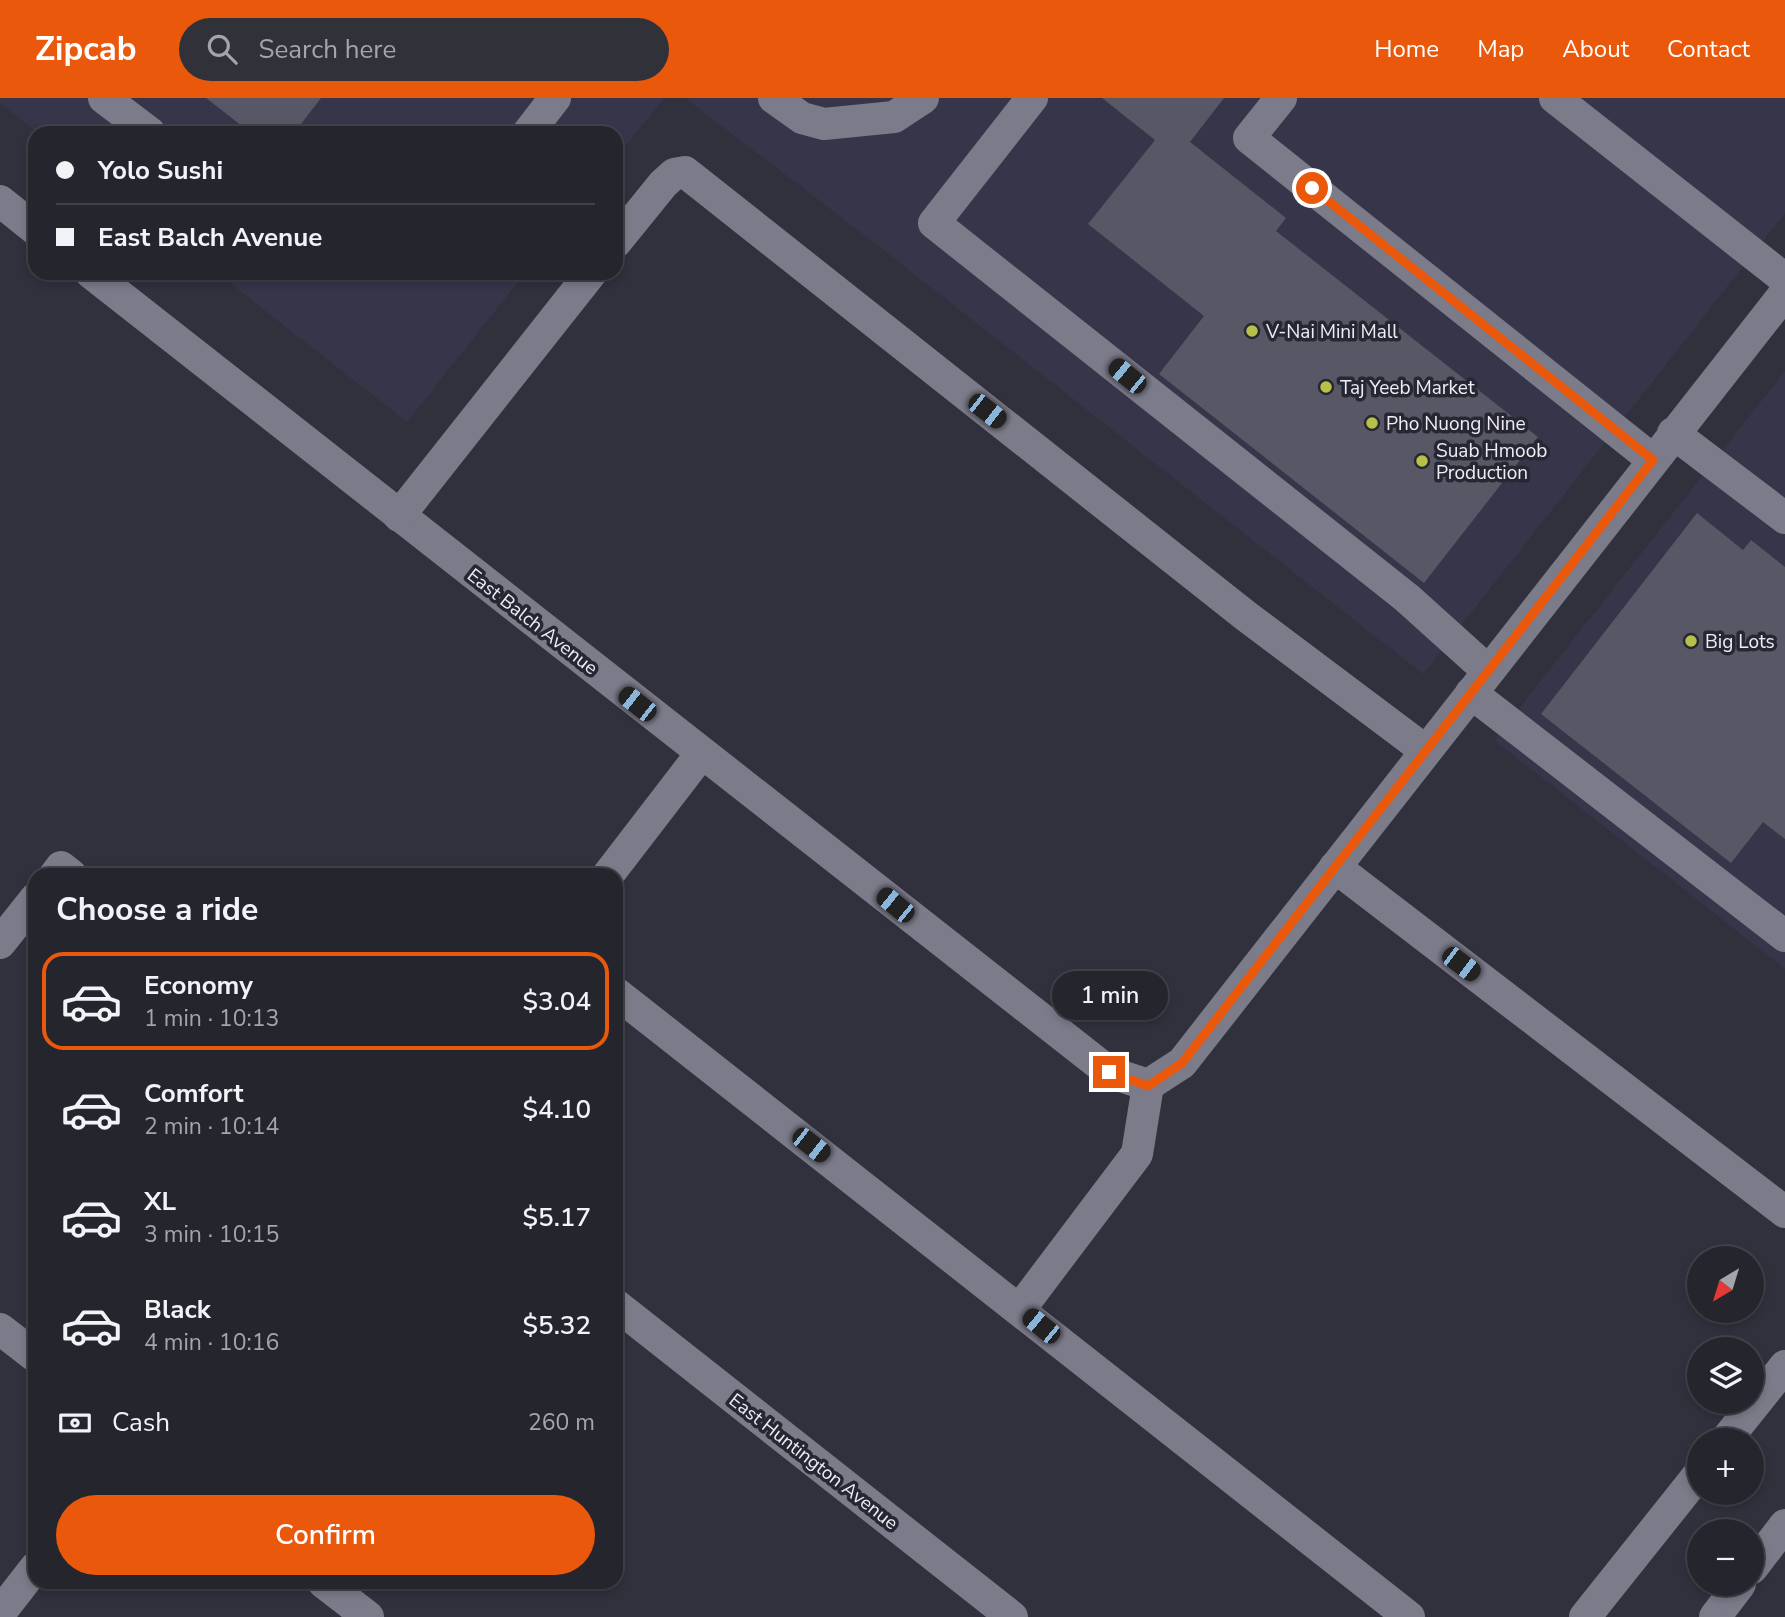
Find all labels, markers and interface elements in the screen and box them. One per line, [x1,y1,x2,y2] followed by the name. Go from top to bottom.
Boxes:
[179,18,669,81] search box
[35,27,137,72] text: Zipcab
[203,30,241,68] icon: search
[259,32,396,67] text: Search here
[1374,33,1439,65] text: Home
[1477,33,1524,65] text: Map
[1562,33,1629,65] text: About
[1667,33,1750,65] text: Contact
[98,153,223,188] text: Yolo Sushi
[1296,172,1328,204] route start
[98,220,322,255] text: East Balch Avenue
[1265,319,1398,345] place label: V-Nai Mini Mall
[1244,323,1260,339] marker: V-Nai Mini Mall
[1105,355,1150,397] car
[1340,375,1475,401] place label: Taj Yeeb Market
[1318,379,1334,395] marker: Taj Yeeb Market
[964,390,1011,432] car
[1386,411,1526,437] place label: Pho Nuong Nine
[1364,415,1380,431] marker: Pho Nuong Nine
[1436,438,1547,486] place label: Suab Hmoob Production
[1414,453,1430,469] marker: Suab Hmoob Production
[462,563,603,681] street label: East Balch Avenue
[1705,629,1775,655] place label: Big Lots
[1683,633,1699,649] marker: Big Lots
[614,683,661,725] car
[873,884,918,926] car
[56,888,258,931] text: Choose a ride
[1438,943,1485,985] car
[144,968,253,1003] text: Economy
[60,970,123,1033] icon: car
[1051,970,1167,1020] callout: 1 min
[1081,980,1139,1011] text: 1 min
[522,984,591,1019] text: $3.04
[144,1003,279,1034] text: 1 min · 10:13
[1093,1056,1125,1088] route end
[144,1076,244,1111] text: Comfort
[60,1078,123,1141] icon: car
[522,1092,591,1127] text: $4.10
[144,1111,279,1142] text: 2 min · 10:14
[788,1124,835,1166] car
[144,1184,176,1219] text: XL
[60,1186,123,1249] icon: car
[522,1200,591,1235] text: $5.17
[144,1219,279,1250] text: 3 min · 10:15
[1687,1246,1764,1323] north arrow
[1687,1246,1764,1596] map controls
[144,1292,211,1327] text: Black
[60,1294,123,1357] icon: car
[1019,1305,1064,1347] car
[522,1308,591,1343] text: $5.32
[144,1327,279,1358] text: 4 min · 10:16
[1687,1337,1764,1414] button: layers
[723,1388,903,1536] street label: East Huntington Avenue
[56,1404,94,1442] icon: cash
[112,1405,170,1440] text: Cash
[528,1407,595,1438] text: 260 m
[1687,1428,1764,1505] button: +
[56,1495,595,1575] button: Confirm
[1687,1519,1764,1596] button: −

